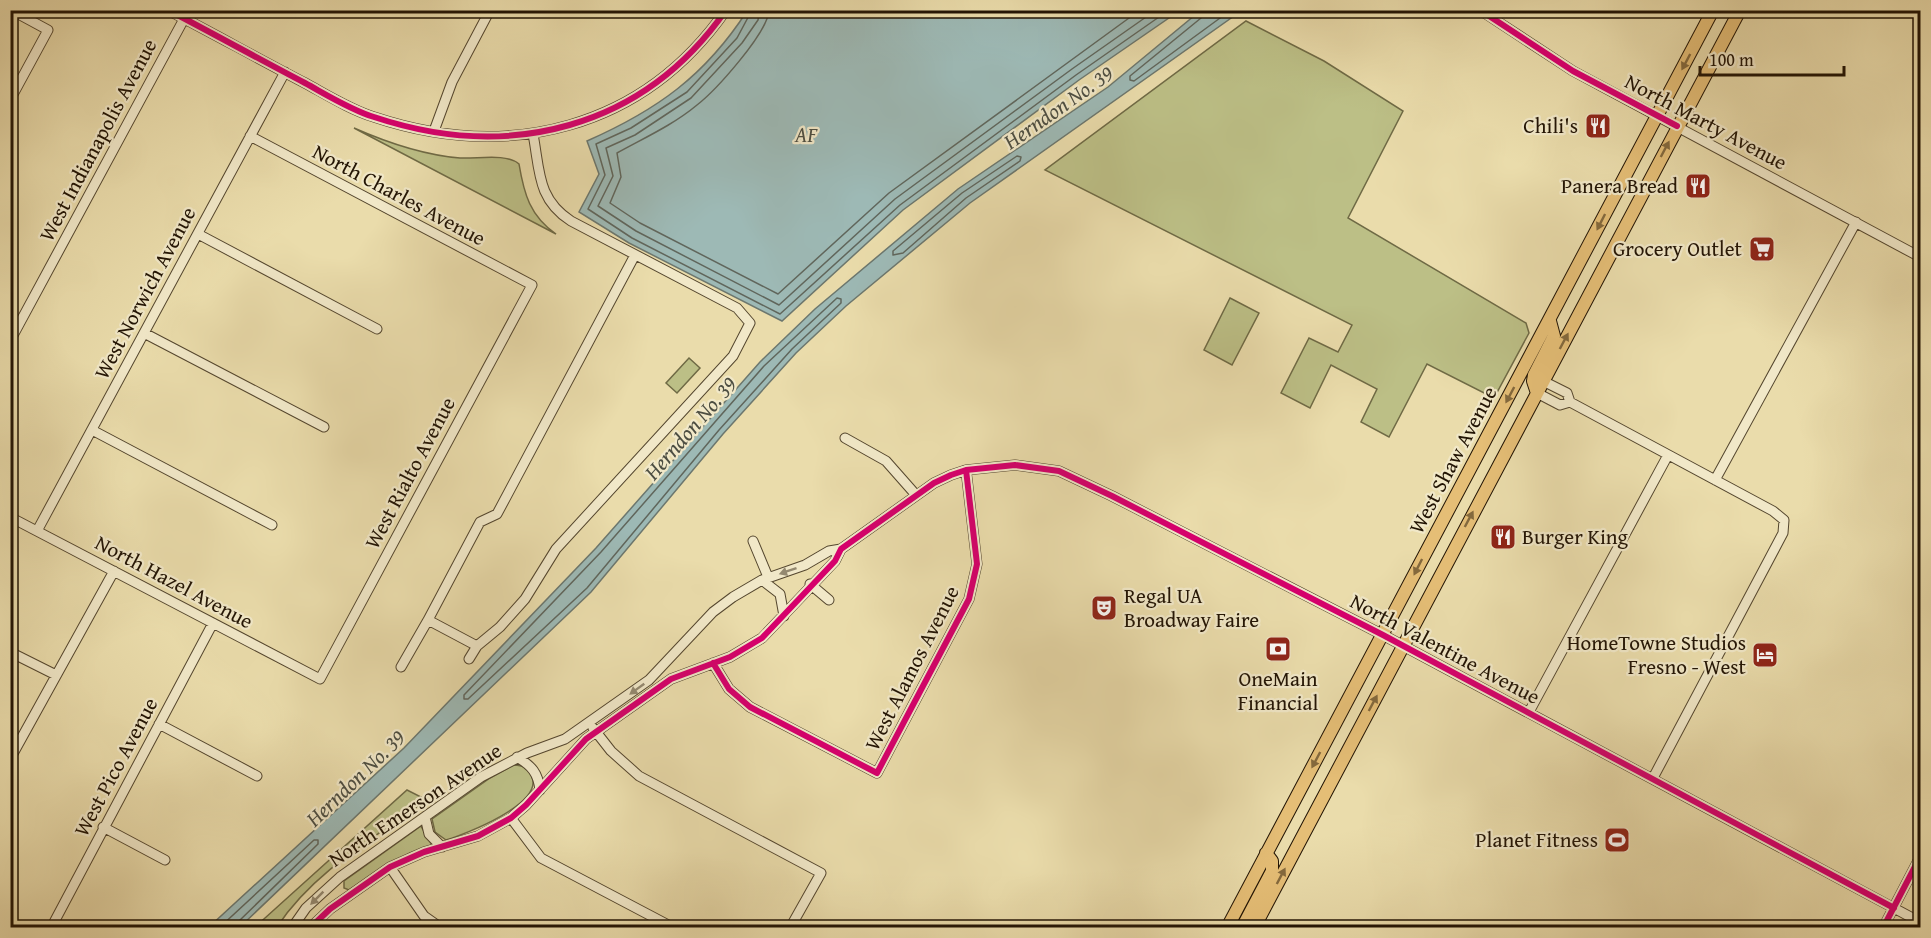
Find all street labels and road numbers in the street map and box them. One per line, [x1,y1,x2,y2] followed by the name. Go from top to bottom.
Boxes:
[31,33,164,247] street label: West Indianapolis Avenue
[1620,66,1793,178] street label: North Marty Avenue
[307,136,491,253] street label: North Charles Avenue
[86,201,203,384] street label: West Norwich Avenue
[1401,380,1505,539] street label: West Shaw Avenue
[356,391,463,554] street label: West Rialto Avenue
[90,527,259,636] street label: North Hazel Avenue
[857,580,967,756] street label: West Alamos Avenue
[1345,585,1546,712] street label: North Valentine Avenue
[66,692,165,842] street label: West Pico Avenue
[322,735,508,874] street label: North Emerson Avenue

